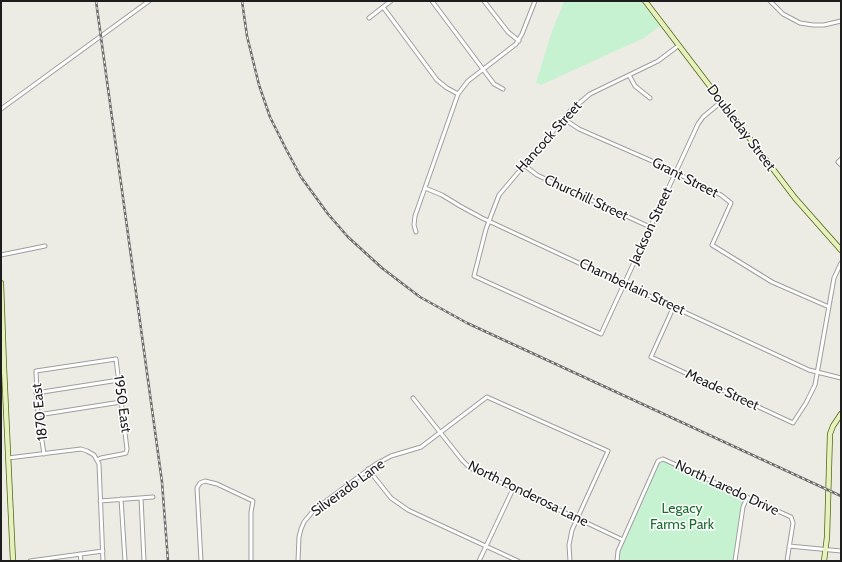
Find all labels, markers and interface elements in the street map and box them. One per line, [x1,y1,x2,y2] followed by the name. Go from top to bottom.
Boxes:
[703,82,779,174] street label: Doubleday Street
[513,98,585,176] street label: Hancock Street
[649,154,721,202] street label: Grant Street
[541,171,631,225] street label: Churchill Street
[626,185,676,267] street label: Jackson Street
[577,255,687,319] street label: Chamberlain Street
[683,366,761,414] street label: Meade Street
[110,374,134,434] street label: 1950 East
[29,382,51,442] street label: 1870 East
[308,456,388,520] street label: Silverado Lane
[673,457,781,519] street label: North Laredo Drive
[465,458,591,530] street label: North Ponderosa Lane
[650,501,714,534] park label: Legacy Farms Park

